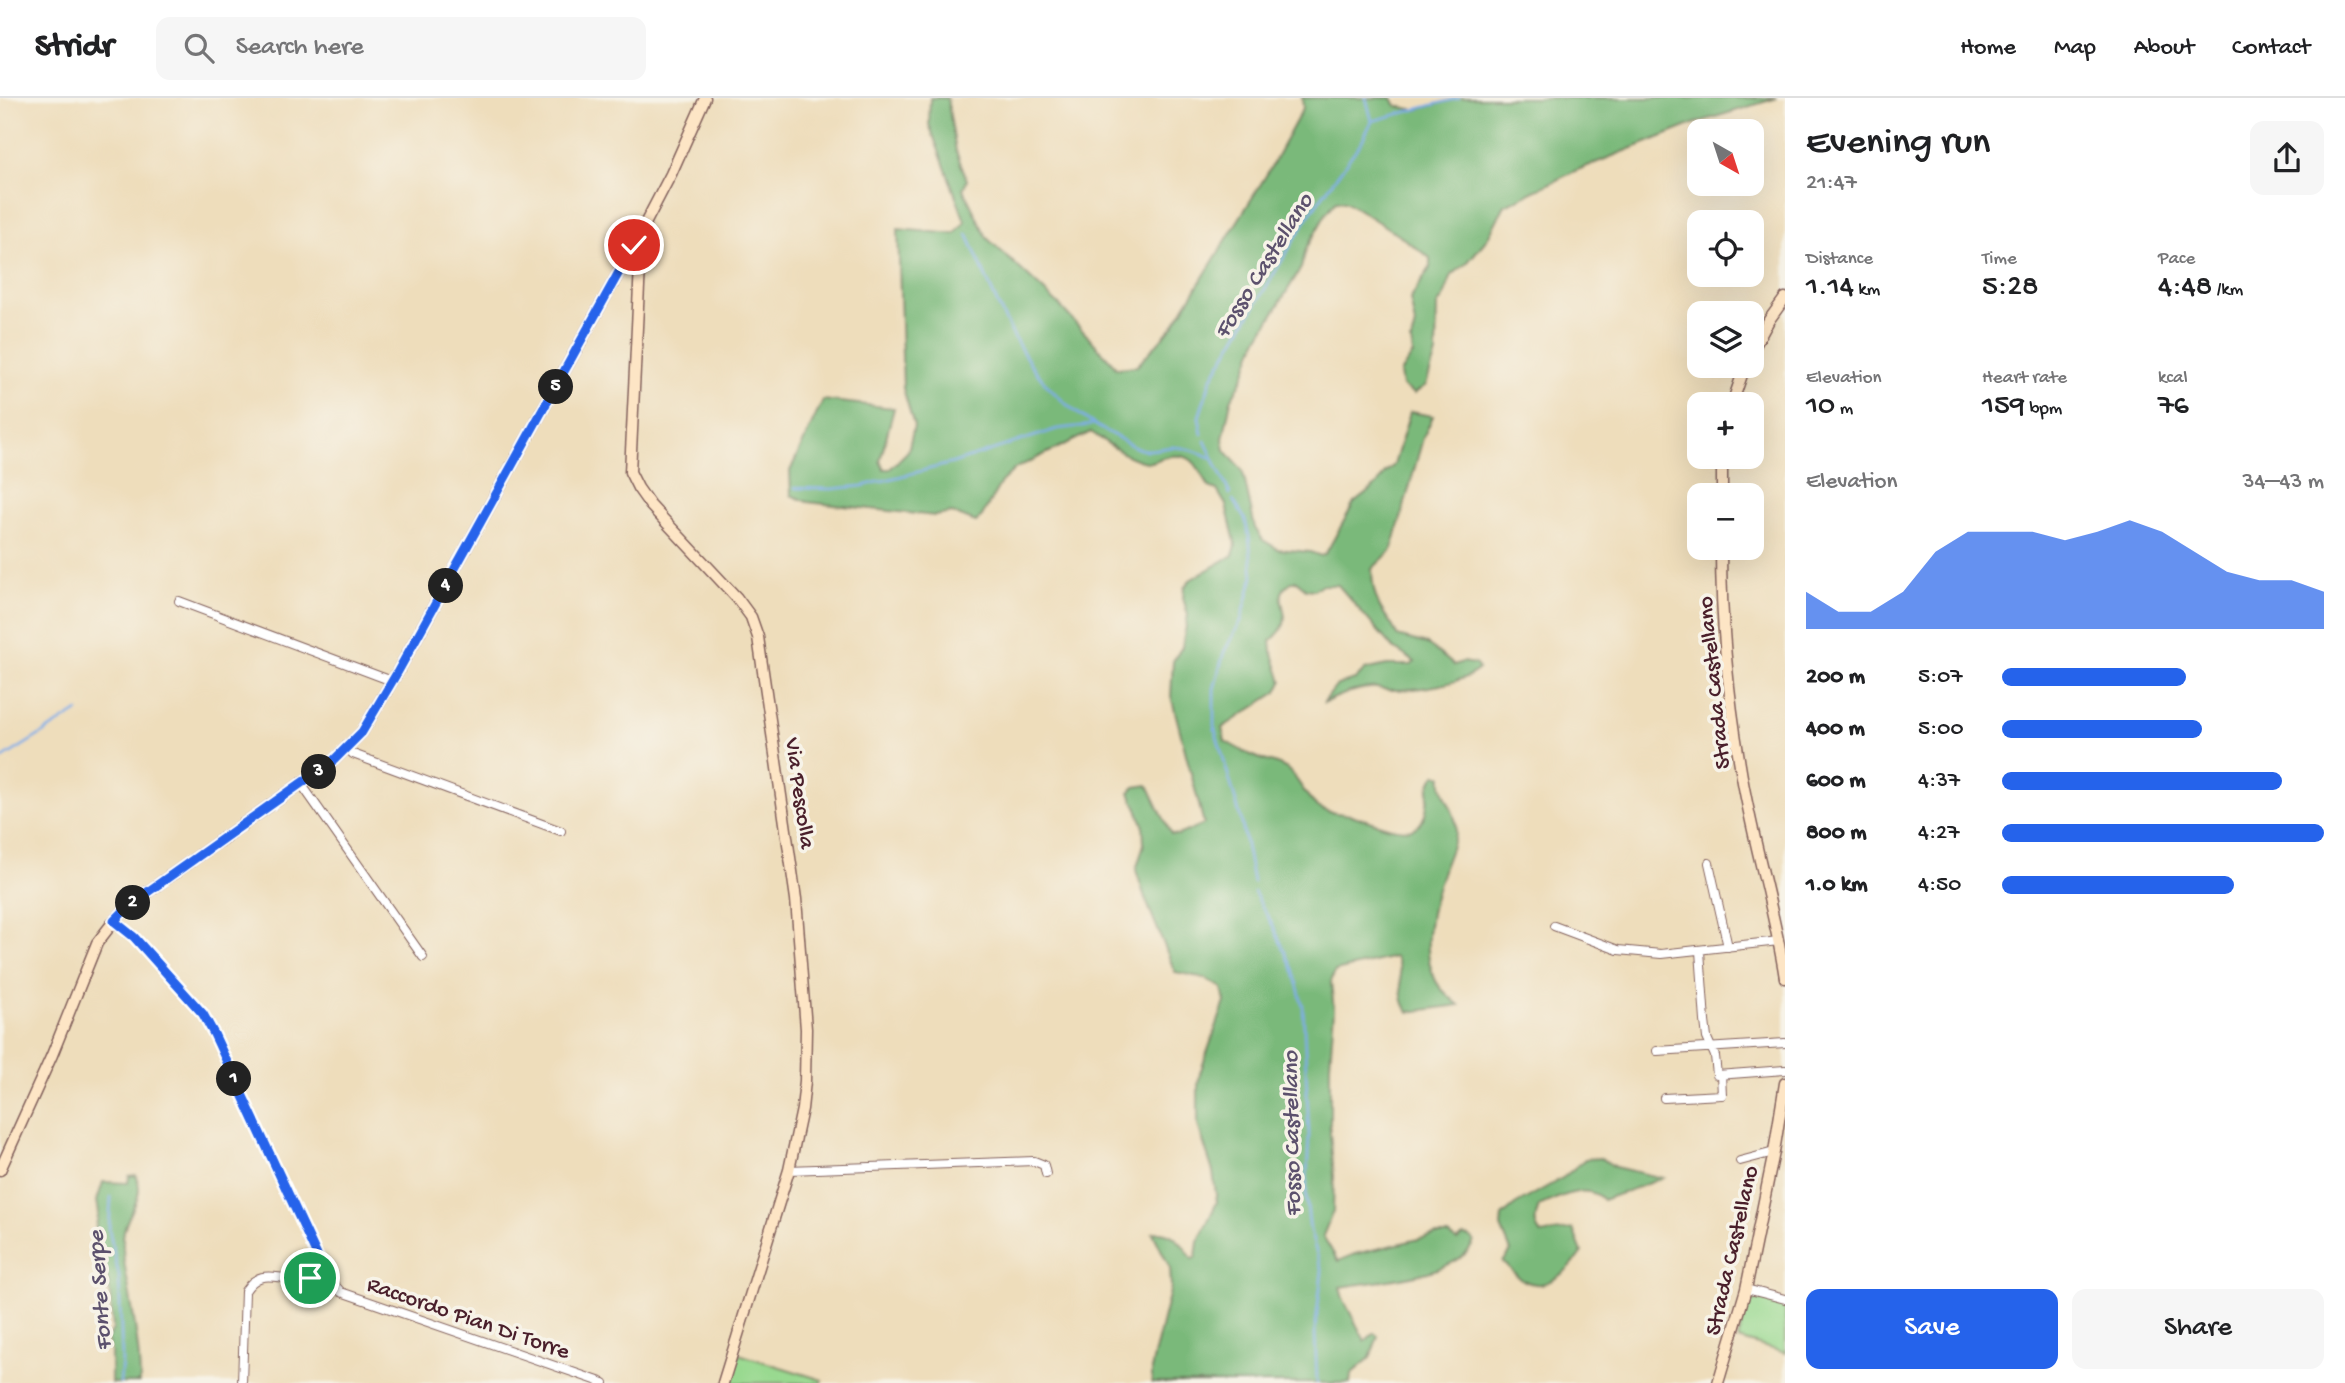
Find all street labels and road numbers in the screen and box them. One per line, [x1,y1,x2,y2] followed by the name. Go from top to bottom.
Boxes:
[1693,595,1738,770] street label: Strada Castellano
[777,735,820,852] street label: Via Pescolla
[1701,1163,1766,1338] street label: Strada Castellano
[363,1272,574,1367] street label: Raccordo Pian Di Torre

